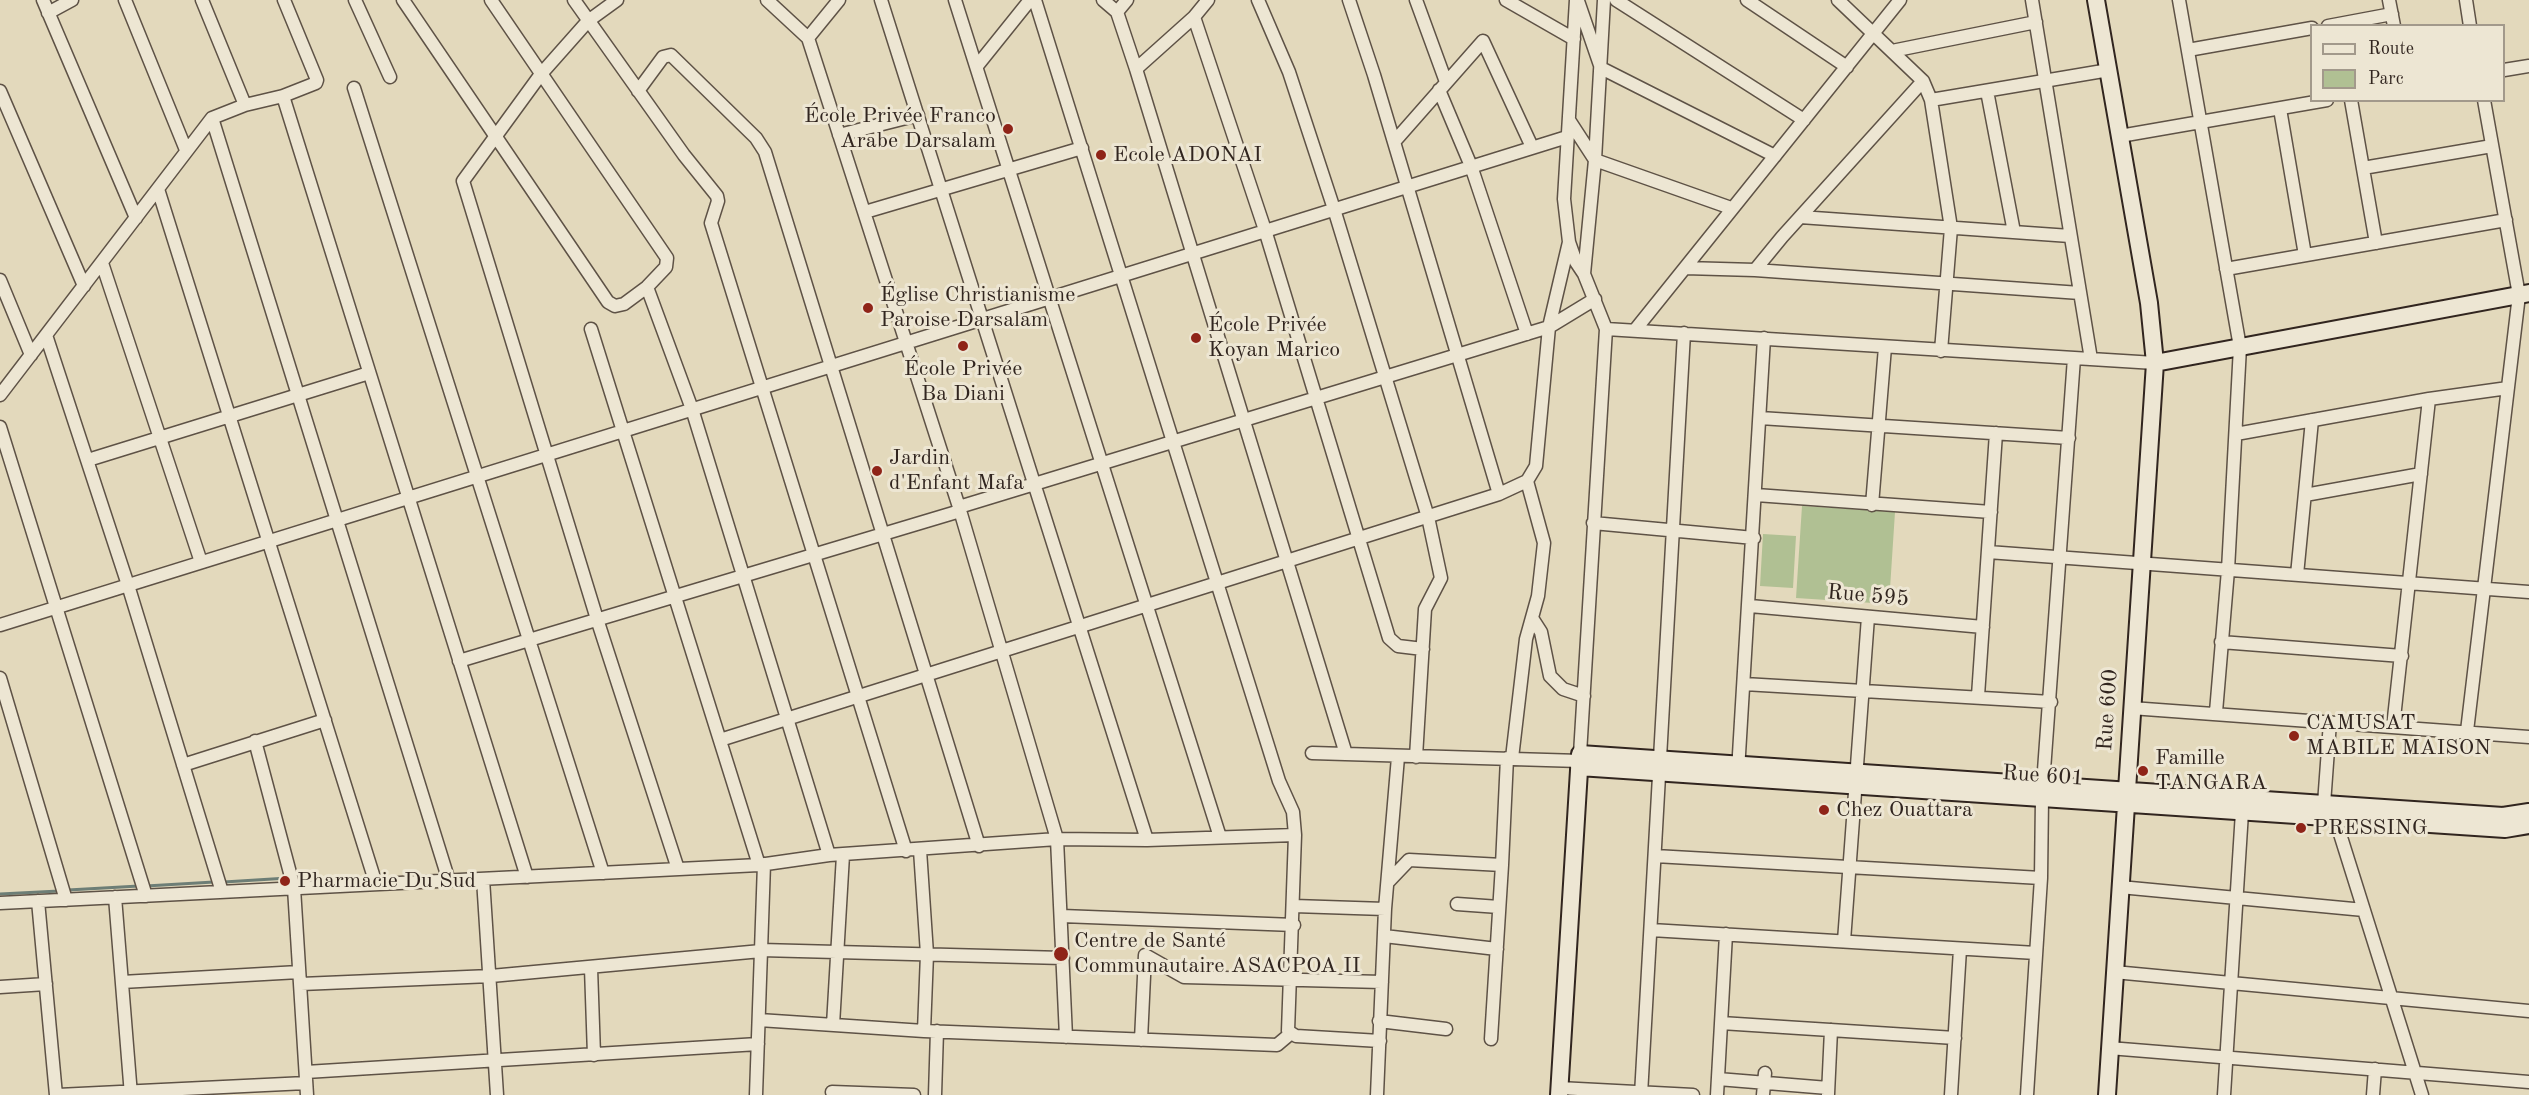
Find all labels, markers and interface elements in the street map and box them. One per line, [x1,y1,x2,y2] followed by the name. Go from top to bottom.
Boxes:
[2310,24,2505,102] legend
[2368,40,2414,58] text: Route
[2368,70,2404,88] text: Parc
[804,103,996,154] place label: École Privée Franco Arabe Darsalam
[1001,122,1015,136] marker: École Privée Franco Arabe Darsalam
[1113,142,1262,168] place label: Ecole ADONAI
[1094,148,1108,162] marker: Ecole ADONAI
[880,282,1075,334] place label: Église Christianisme Paroise Darsalam
[861,301,875,315] marker: Église Christianisme Paroise Darsalam
[1208,312,1340,364] place label: École Privée Koyan Marico
[1189,331,1203,345] marker: École Privée Koyan Marico
[956,339,970,353] marker: École Privée Ba Diani
[904,356,1022,408] place label: École Privée Ba Diani
[889,445,1024,496] place label: Jardin d'Enfant Mafa
[870,464,884,478] marker: Jardin d'Enfant Mafa
[1826,579,1910,613] street label: Rue 595
[2092,668,2124,752] street label: Rue 600
[2306,710,2491,762] place label: CAMUSAT MABILE MAISON
[2287,729,2301,743] marker: CAMUSAT MABILE MAISON
[2155,745,2267,796] place label: Famille TANGARA
[2001,760,2085,792] street label: Rue 601
[2136,764,2150,778] marker: Famille TANGARA
[1836,797,1973,823] place label: Chez Ouattara
[1817,803,1831,817] marker: Chez Ouattara
[2313,815,2428,841] place label: PRESSING
[2294,821,2308,835] marker: PRESSING
[297,868,476,894] place label: Pharmacie Du Sud
[278,874,292,888] marker: Pharmacie Du Sud
[1074,928,1360,980] place label: Centre de Santé Communautaire ASACPOA II
[1052,945,1070,963] marker: Centre de Santé Communautaire ASACPOA II

